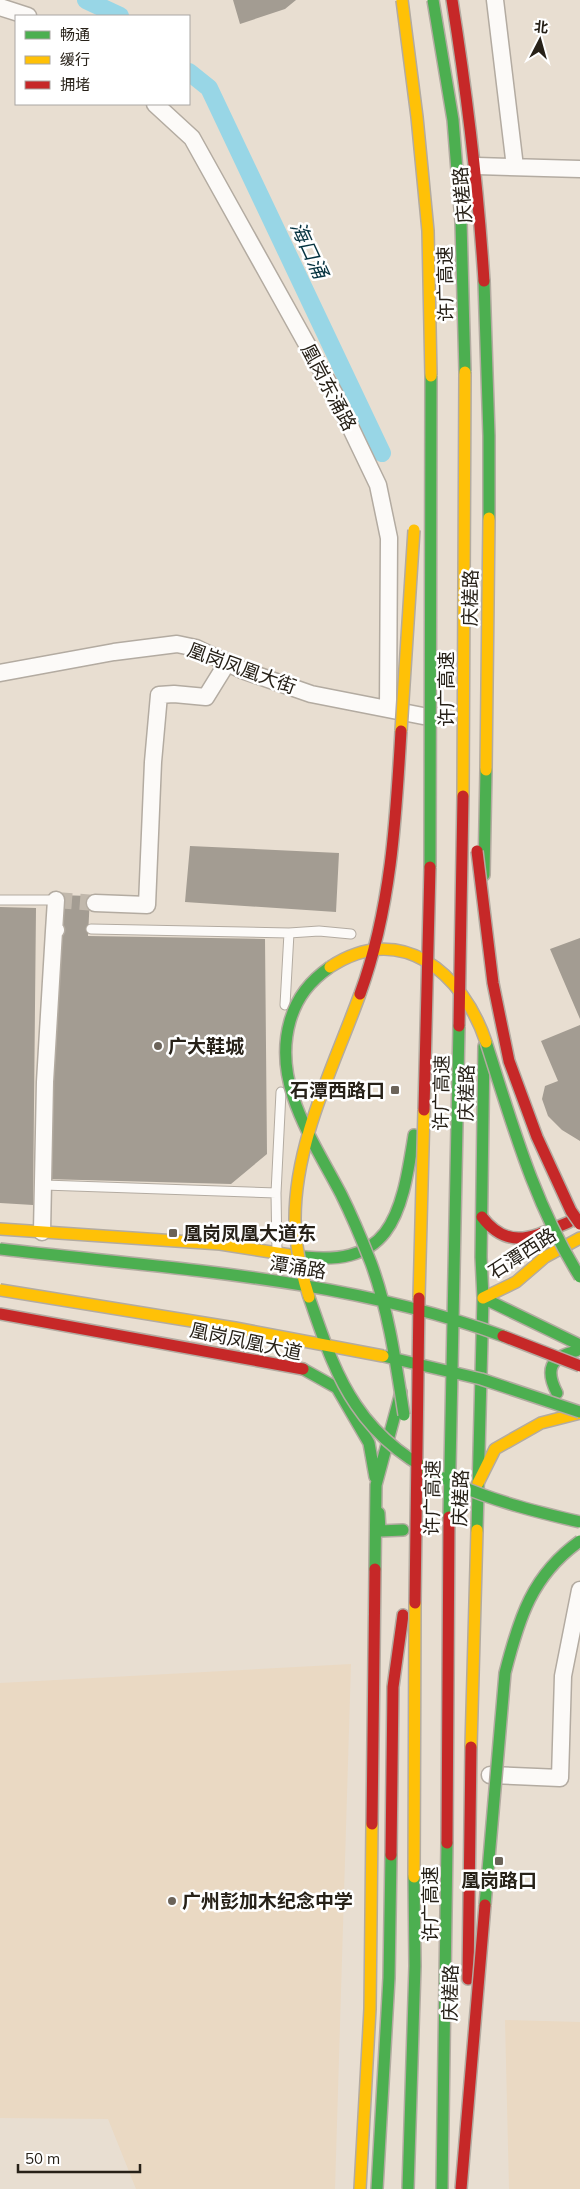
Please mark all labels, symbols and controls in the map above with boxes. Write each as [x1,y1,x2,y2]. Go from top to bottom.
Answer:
legend [15,15,190,105]
north arrow [515,15,565,65]
text: 北 [533,17,549,37]
text: 畅通 [60,25,90,44]
text: 缓行 [60,50,90,69]
text: 拥堵 [60,75,90,94]
street label: 庆槎路 [448,166,476,224]
water label: 海口涌 [285,217,334,284]
street label: 许广高速 [432,246,458,322]
street label: 凰岗东涌路 [296,339,362,435]
street label: 庆槎路 [458,569,482,627]
street label: 凰岗凤凰大街 [184,637,300,699]
street label: 许广高速 [434,651,458,727]
place label: 广大鞋城 [168,1034,244,1058]
marker: 广大鞋城 [152,1040,164,1052]
street label: 许广高速 [428,1055,454,1131]
street label: 庆槎路 [454,1064,478,1122]
place label: 石潭西路口 [290,1078,385,1102]
marker: 石潭西路口 [389,1084,401,1096]
place label: 凰岗凤凰大道东 [183,1221,316,1245]
street label: 石潭西路 [484,1222,560,1284]
marker: 凰岗凤凰大道东 [167,1227,179,1239]
street label: 潭涌路 [268,1251,328,1283]
street label: 凰岗凤凰大道 [188,1317,304,1365]
street label: 许广高速 [419,1460,445,1536]
street label: 庆槎路 [447,1469,473,1527]
marker: 凰岗路口 [493,1855,505,1867]
street label: 许广高速 [418,1866,442,1942]
place label: 凰岗路口 [461,1868,537,1892]
place label: 广州彭加木纪念中学 [182,1889,353,1913]
marker: 广州彭加木纪念中学 [166,1895,178,1907]
street label: 庆槎路 [438,1964,462,2022]
scale bar [18,2142,140,2174]
text: 50 m [25,2149,60,2168]

